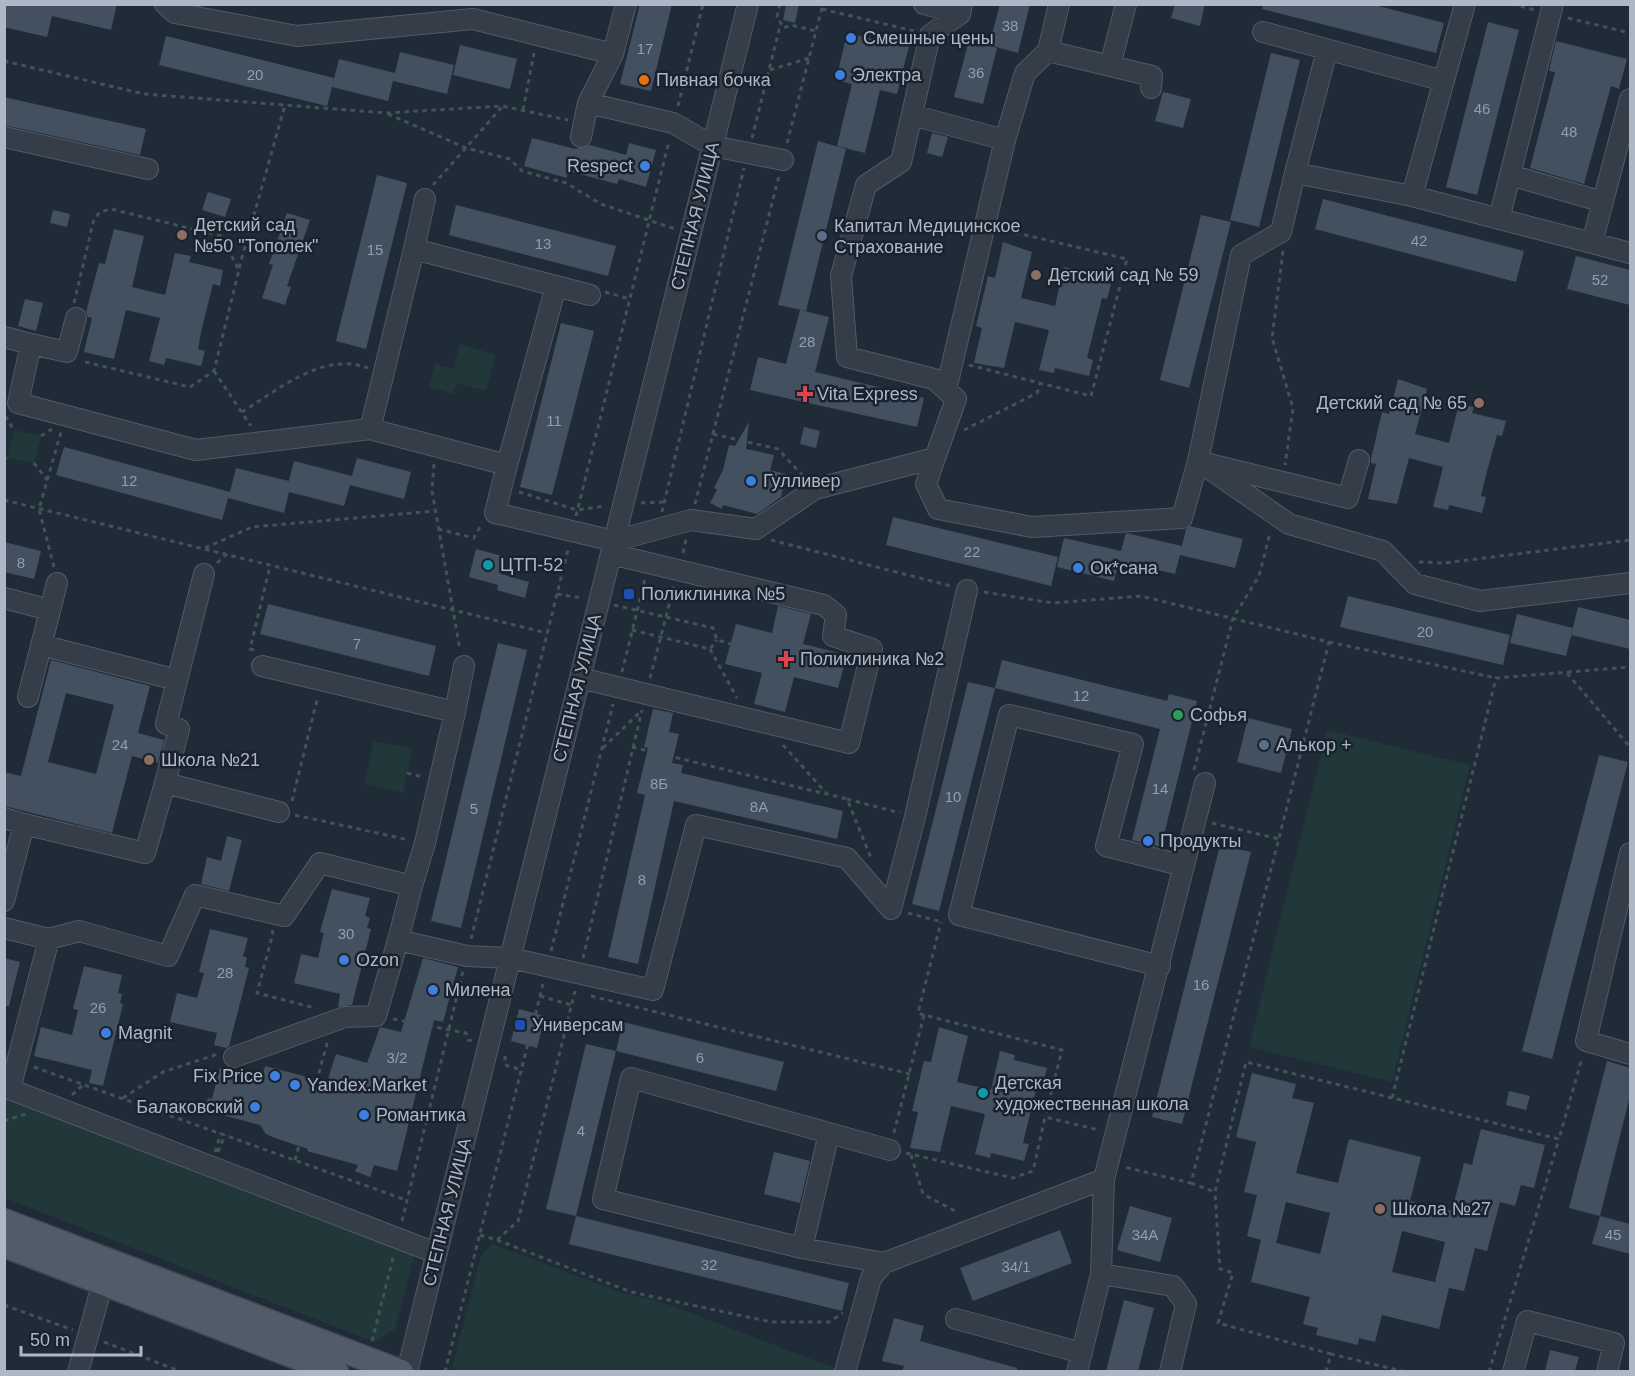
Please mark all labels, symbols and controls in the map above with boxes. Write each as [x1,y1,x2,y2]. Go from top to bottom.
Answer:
house number: 38 [1002,17,1018,34]
place label: Смешные цены [863,28,994,48]
marker: Смешные цены [844,31,858,45]
house number: 17 [637,40,653,57]
house number: 36 [968,64,984,81]
place label: Электра [852,65,922,85]
house number: 20 [247,66,263,83]
marker: Электра [833,68,847,82]
place label: Пивная бочка [656,70,772,90]
marker: Пивная бочка [637,73,651,87]
house number: 46 [1474,100,1490,117]
house number: 48 [1561,123,1577,140]
street label: СТЕПНАЯ УЛИЦА [667,140,723,292]
place label: Respect [567,156,633,176]
marker: Respect [638,159,652,173]
place label: Детский сад №50 "Тополек" [194,215,318,256]
place label: Капитал Медицинское Страхование [834,216,1021,257]
marker: Детский сад №50 "Тополек" [175,228,189,242]
marker: Капитал Медицинское Страхование [815,229,829,243]
house number: 42 [1411,232,1427,249]
house number: 13 [535,235,551,252]
house number: 15 [367,241,383,258]
place label: Детский сад № 59 [1048,265,1198,285]
marker: Детский сад № 59 [1029,268,1043,282]
house number: 52 [1592,271,1608,288]
house number: 28 [799,333,815,350]
place label: Vita Express [817,384,918,404]
marker: Vita Express [798,387,812,401]
place label: Детский сад № 65 [1317,393,1467,413]
marker: Детский сад № 65 [1472,396,1486,410]
house number: 11 [546,412,562,429]
place label: Гулливер [763,471,841,491]
house number: 12 [121,472,137,489]
marker: Гулливер [744,474,758,488]
house number: 22 [964,543,980,560]
house number: 8 [17,554,25,571]
place label: ЦТП-52 [500,555,563,575]
marker: ЦТП-52 [481,558,495,572]
place label: Ок*сана [1090,558,1159,578]
marker: Ок*сана [1071,561,1085,575]
place label: Поликлиника №5 [641,584,785,604]
marker: Поликлиника №5 [622,587,636,601]
street label: СТЕПНАЯ УЛИЦА [549,612,605,764]
house number: 20 [1417,623,1433,640]
house number: 7 [353,635,361,652]
place label: Поликлиника №2 [800,649,944,669]
marker: Поликлиника №2 [777,650,795,668]
house number: 12 [1073,687,1089,704]
place label: Софья [1190,705,1247,725]
marker: Софья [1171,708,1185,722]
place label: Алькор + [1276,735,1352,755]
house number: 24 [112,736,128,753]
marker: Алькор + [1257,738,1271,752]
place label: Школа №21 [161,750,260,770]
marker: Школа №21 [142,753,156,767]
house number: 8Б [650,775,668,792]
house number: 14 [1152,780,1168,797]
house number: 10 [945,788,961,805]
house number: 8А [750,798,768,815]
house number: 5 [470,800,478,817]
place label: Продукты [1160,831,1241,851]
marker: Продукты [1141,834,1155,848]
house number: 8 [638,871,646,888]
house number: 30 [338,925,354,942]
place label: Ozon [356,950,399,970]
marker: Ozon [337,953,351,967]
house number: 28 [217,964,233,981]
house number: 16 [1193,976,1209,993]
place label: Милена [445,980,512,1000]
marker: Милена [426,983,440,997]
house number: 26 [90,999,106,1016]
place label: Универсам [532,1015,623,1035]
marker: Универсам [513,1018,527,1032]
place label: Magnit [118,1023,172,1043]
marker: Magnit [99,1026,113,1040]
house number: 3/2 [387,1049,407,1066]
house number: 6 [696,1049,704,1066]
place label: Fix Price [193,1066,263,1086]
marker: Fix Price [268,1069,282,1083]
place label: Детская художественная школа [995,1073,1190,1114]
place label: Yandex.Market [307,1075,427,1095]
marker: Yandex.Market [288,1078,302,1092]
marker: Детская художественная школа [976,1086,990,1100]
place label: Балаковский [136,1097,243,1117]
marker: Балаковский [248,1100,262,1114]
place label: Романтика [376,1105,467,1125]
marker: Романтика [357,1108,371,1122]
house number: 4 [577,1122,585,1139]
street label: СТЕПНАЯ УЛИЦА [419,1136,475,1288]
place label: Школа №27 [1392,1199,1491,1219]
marker: Школа №27 [1373,1202,1387,1216]
house number: 34А [1132,1226,1158,1243]
house number: 45 [1605,1226,1621,1243]
house number: 32 [701,1256,717,1273]
house number: 34/1 [1001,1258,1031,1275]
scale bar [21,1319,141,1357]
text: 50 m [30,1330,70,1350]

